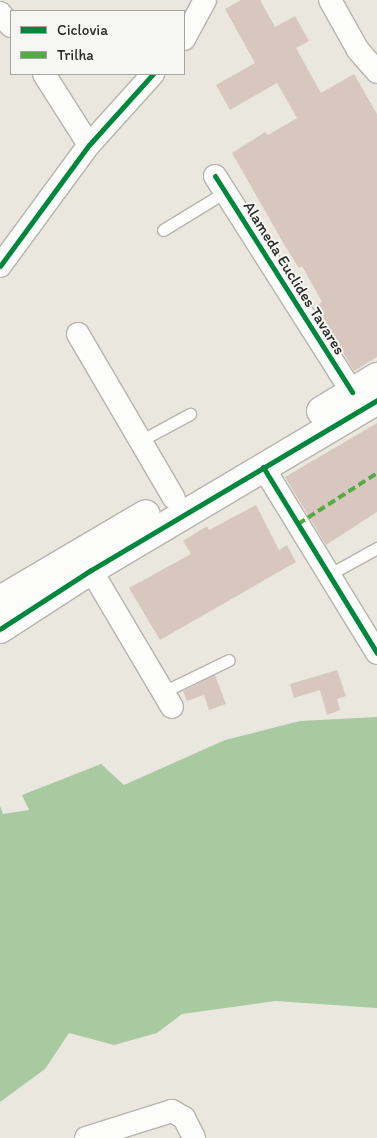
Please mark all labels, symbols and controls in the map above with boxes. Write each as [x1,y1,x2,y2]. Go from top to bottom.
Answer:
legend [10,10,185,75]
text: Ciclovia [57,21,108,39]
text: Trilha [57,46,94,64]
street label: Alameda Euclides Tavares [239,198,349,358]

